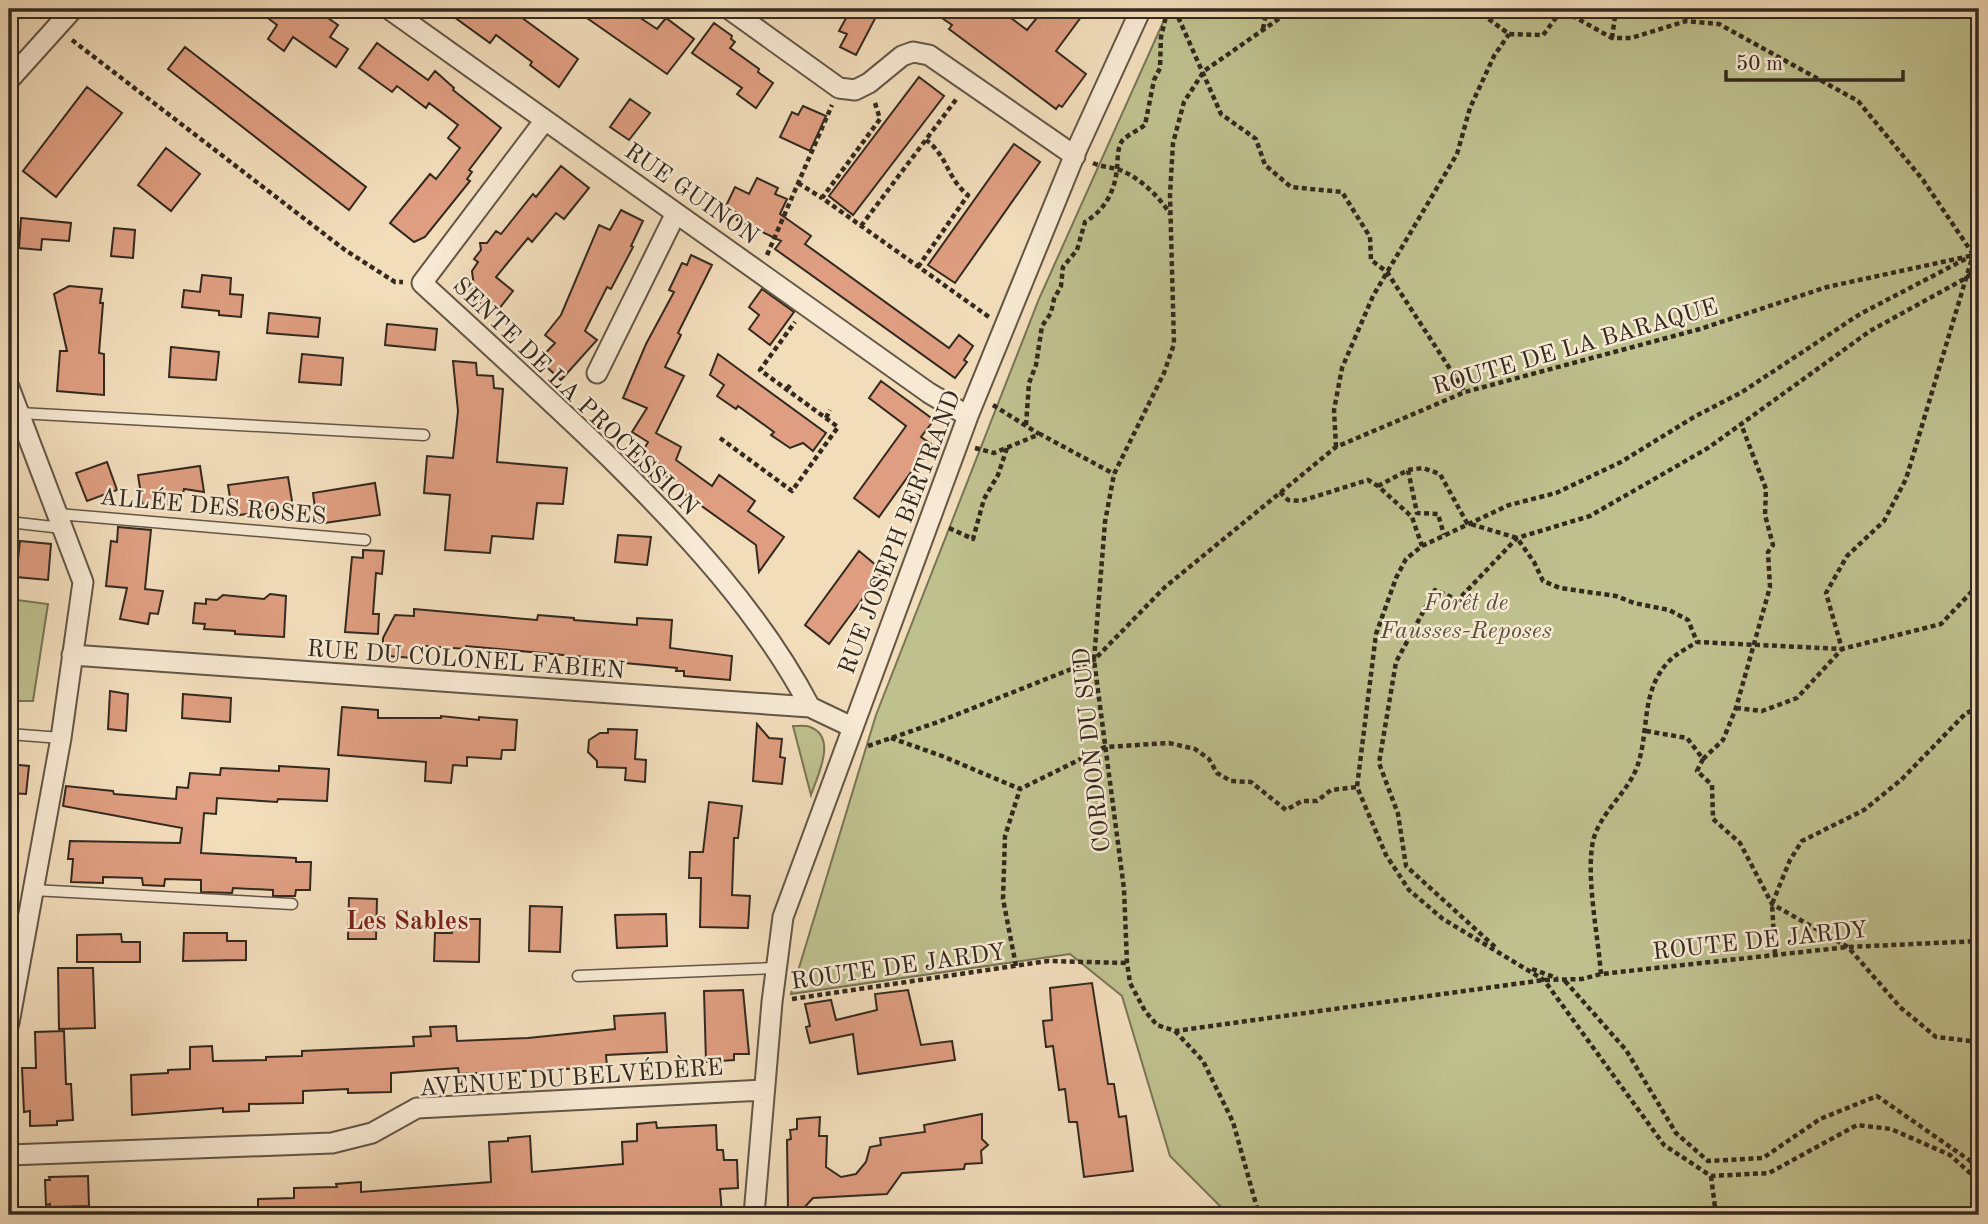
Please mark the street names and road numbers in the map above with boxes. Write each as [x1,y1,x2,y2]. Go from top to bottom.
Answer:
street label: RUE GUINON [619,140,762,250]
street label: SENTE DE LA PROCESSION [447,274,702,521]
street label: ROUTE DE LA BARAQUE [1430,296,1721,400]
street label: RUE JOSEPH BERTRAND [836,388,966,678]
street label: ALLÉE DES ROSES [98,482,328,530]
street label: RUE DU COLONEL FABIEN [306,638,626,684]
street label: CORDON DU SUD [1070,646,1116,853]
street label: ROUTE DE JARDY [1651,919,1869,965]
street label: ROUTE DE JARDY [789,941,1007,995]
street label: AVENUE DU BELVÉDÈRE [418,1052,724,1102]

